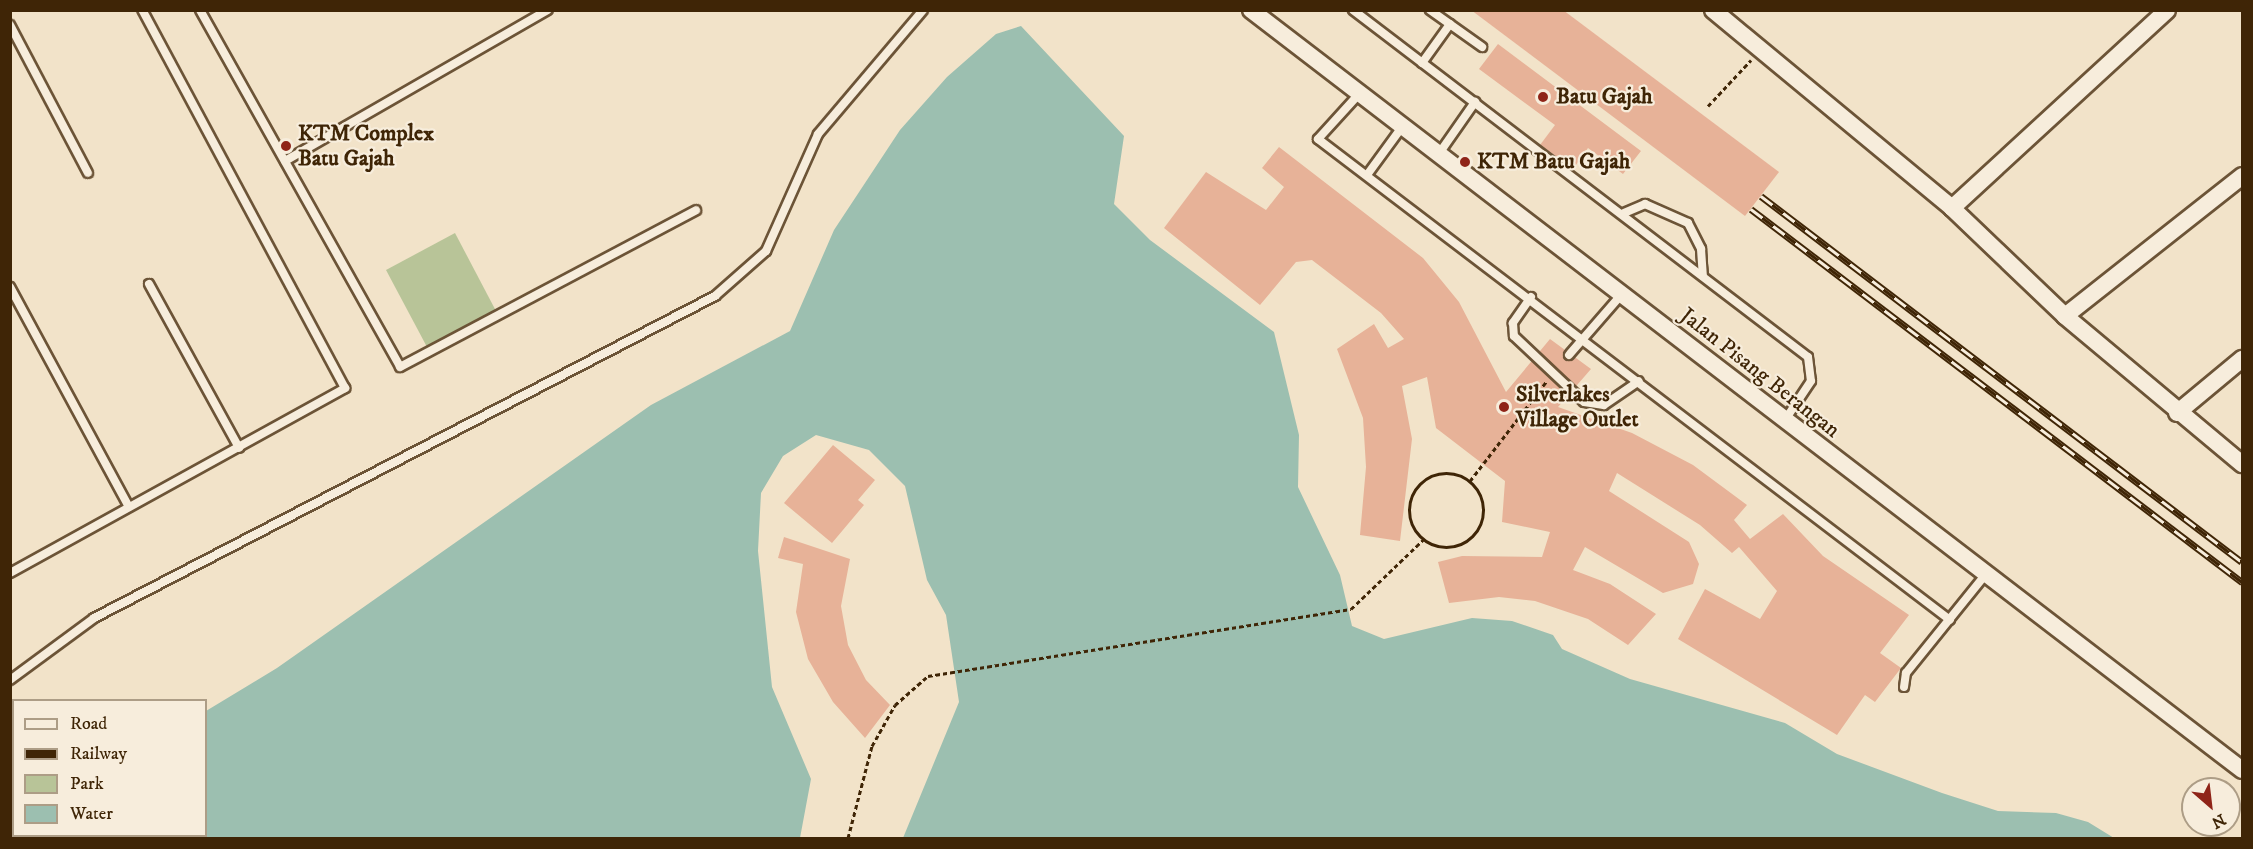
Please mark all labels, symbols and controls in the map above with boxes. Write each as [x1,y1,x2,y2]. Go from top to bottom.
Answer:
place label: Batu Gajah [1556,84,1653,110]
marker: Batu Gajah [1534,88,1552,106]
place label: KTM Complex Batu Gajah [298,120,434,172]
marker: KTM Complex Batu Gajah [279,139,293,153]
place label: KTM Batu Gajah [1477,149,1630,175]
marker: KTM Batu Gajah [1458,155,1472,169]
street label: Jalan Pisang Berangan [1675,302,1845,444]
place label: Silverlakes Village Outlet [1516,381,1638,433]
marker: Silverlakes Village Outlet [1497,400,1511,414]
legend [12,699,207,837]
text: Road [70,713,107,735]
text: Railway [70,743,127,765]
text: Park [70,773,104,795]
north arrow [2181,777,2241,837]
text: Water [70,803,113,825]
text: N [2208,809,2229,833]

